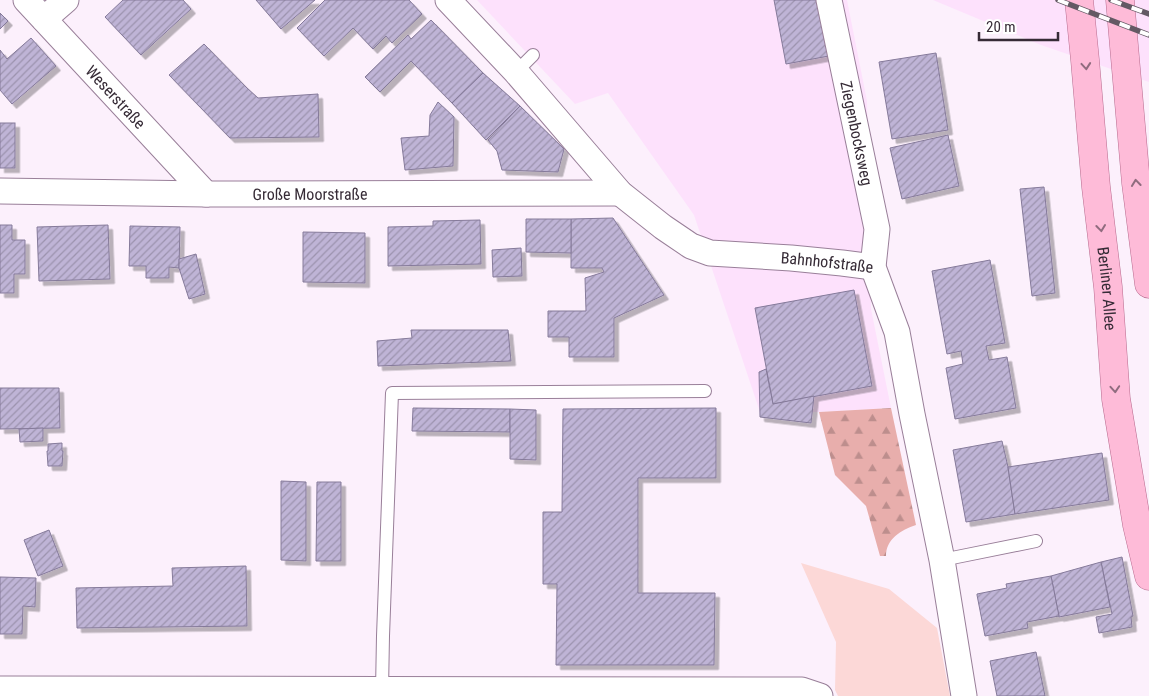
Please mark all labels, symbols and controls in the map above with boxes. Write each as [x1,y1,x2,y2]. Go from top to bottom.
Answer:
scale bar [979,10,1058,42]
text: 20 m [986,18,1016,36]
street label: Weserstraße [81,62,149,133]
one-way arrow [1080,62,1091,70]
street label: Ziegenbocksweg [836,79,877,187]
one-way arrow [1131,179,1142,187]
street label: Große Moorstraße [253,185,367,204]
one-way arrow [1095,224,1106,232]
street label: Berliner Allee [1093,246,1120,331]
street label: Bahnhofstraße [780,248,874,277]
one-way arrow [1110,386,1121,394]

